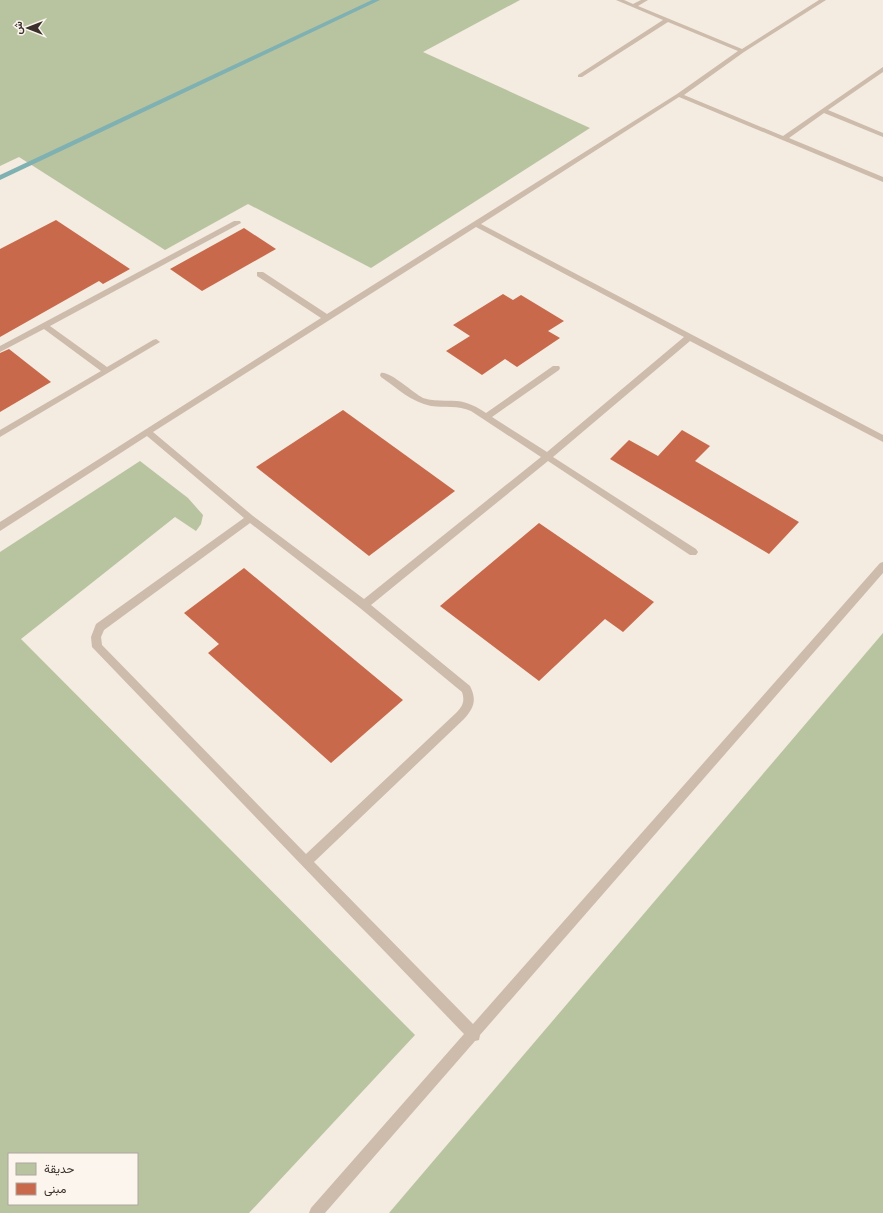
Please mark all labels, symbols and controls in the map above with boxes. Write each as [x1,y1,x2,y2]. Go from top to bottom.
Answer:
north arrow [8,8,48,48]
text: ش [12,21,25,35]
legend [8,1153,138,1205]
text: حديقة [44,1162,74,1176]
text: مبنى [44,1182,66,1197]

